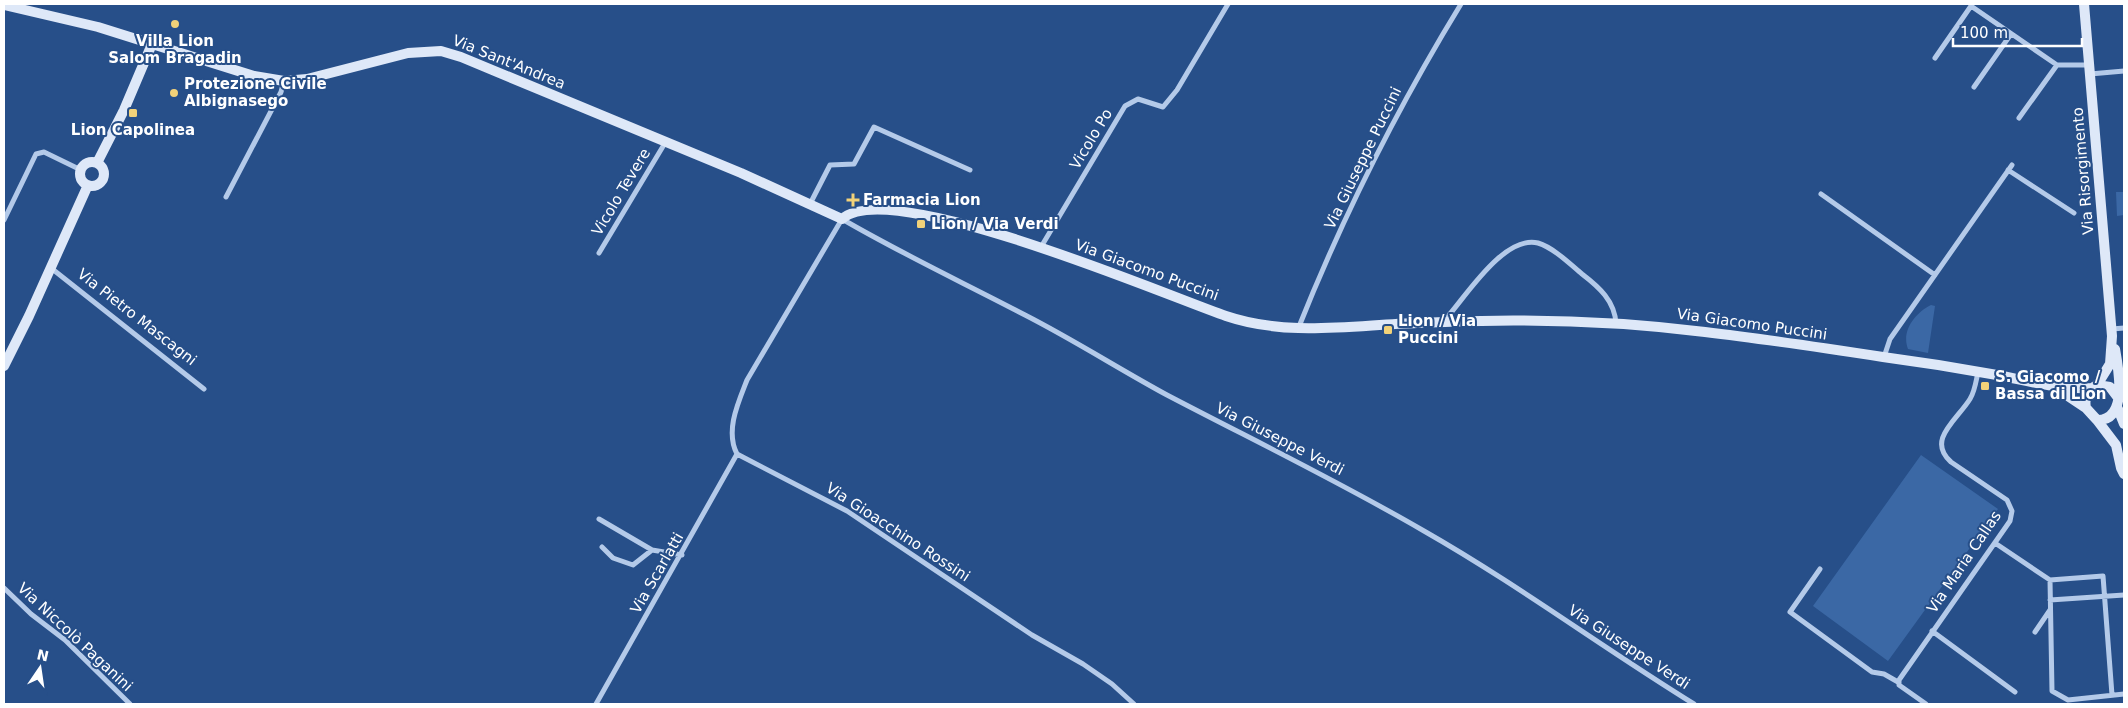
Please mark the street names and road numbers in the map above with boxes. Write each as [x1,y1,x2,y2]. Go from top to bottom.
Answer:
street label: Via Sant'Andrea [450,31,568,93]
street label: Via Giuseppe Puccini [1321,84,1405,232]
street label: Vicolo Po [1066,106,1116,172]
street label: Via Risorgimento [2068,107,2098,235]
street label: Vicolo Tevere [588,145,654,239]
street label: Via Giacomo Puccini [1073,236,1221,304]
street label: Via Pietro Mascagni [74,265,200,369]
street label: Via Giacomo Puccini [1676,305,1828,343]
street label: Via Giuseppe Verdi [1213,399,1347,479]
street label: Via Gioacchino Rossini [823,479,973,585]
street label: Via Maria Callas [1923,507,2005,617]
street label: Via Scarlatti [627,529,687,617]
street label: Via Niccolò Paganini [14,579,136,695]
street label: Via Giuseppe Verdi [1565,601,1693,693]

